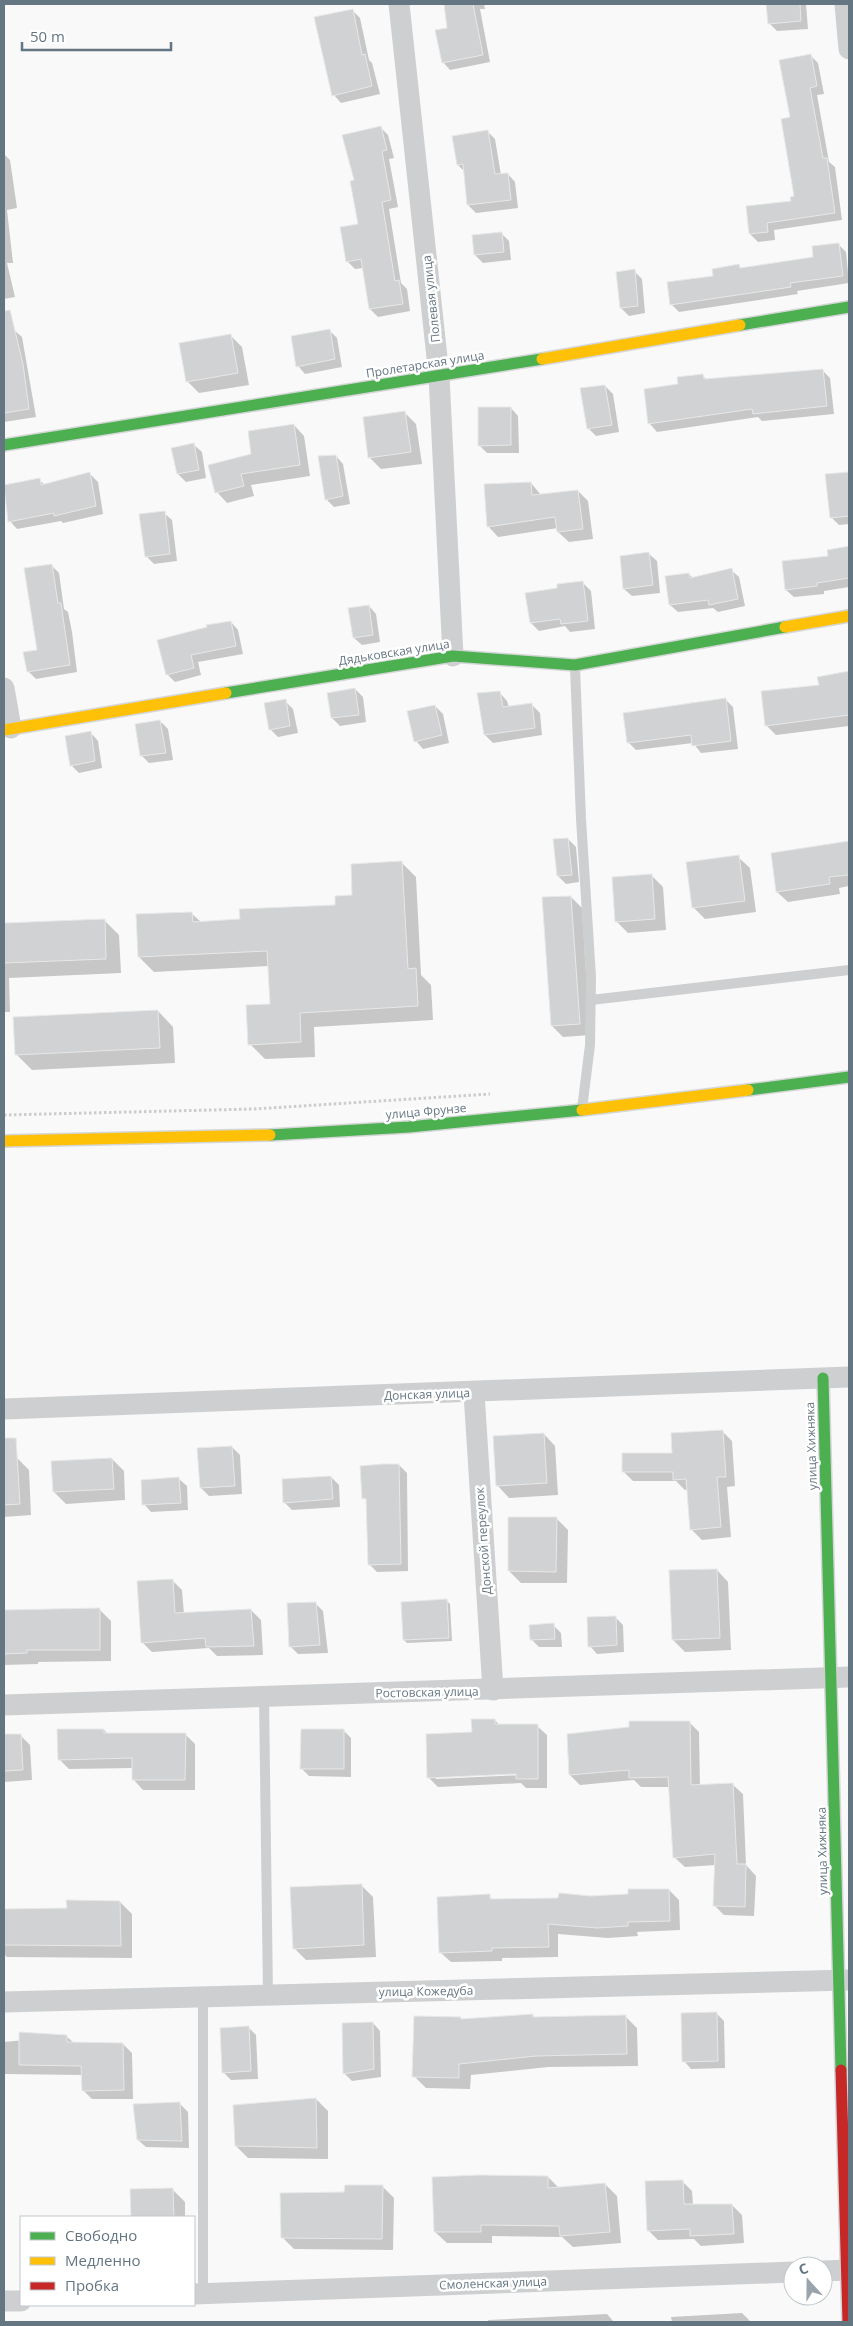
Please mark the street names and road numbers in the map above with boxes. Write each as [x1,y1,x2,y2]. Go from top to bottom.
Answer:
street label: Полевая улица [418,255,444,343]
street label: Пролетарская улица [365,346,485,382]
street label: Дядьковская улица [337,635,451,669]
street label: улица Фрунзе [385,1099,467,1123]
street label: Донская улица [384,1384,470,1404]
street label: улица Хижняка [801,1402,821,1490]
street label: Донской переулок [471,1486,495,1595]
street label: Ростовская улица [375,1683,479,1701]
street label: улица Хижняка [813,1807,831,1895]
street label: улица Кожедуба [379,1982,473,2000]
street label: Смоленская улица [439,2273,547,2293]

